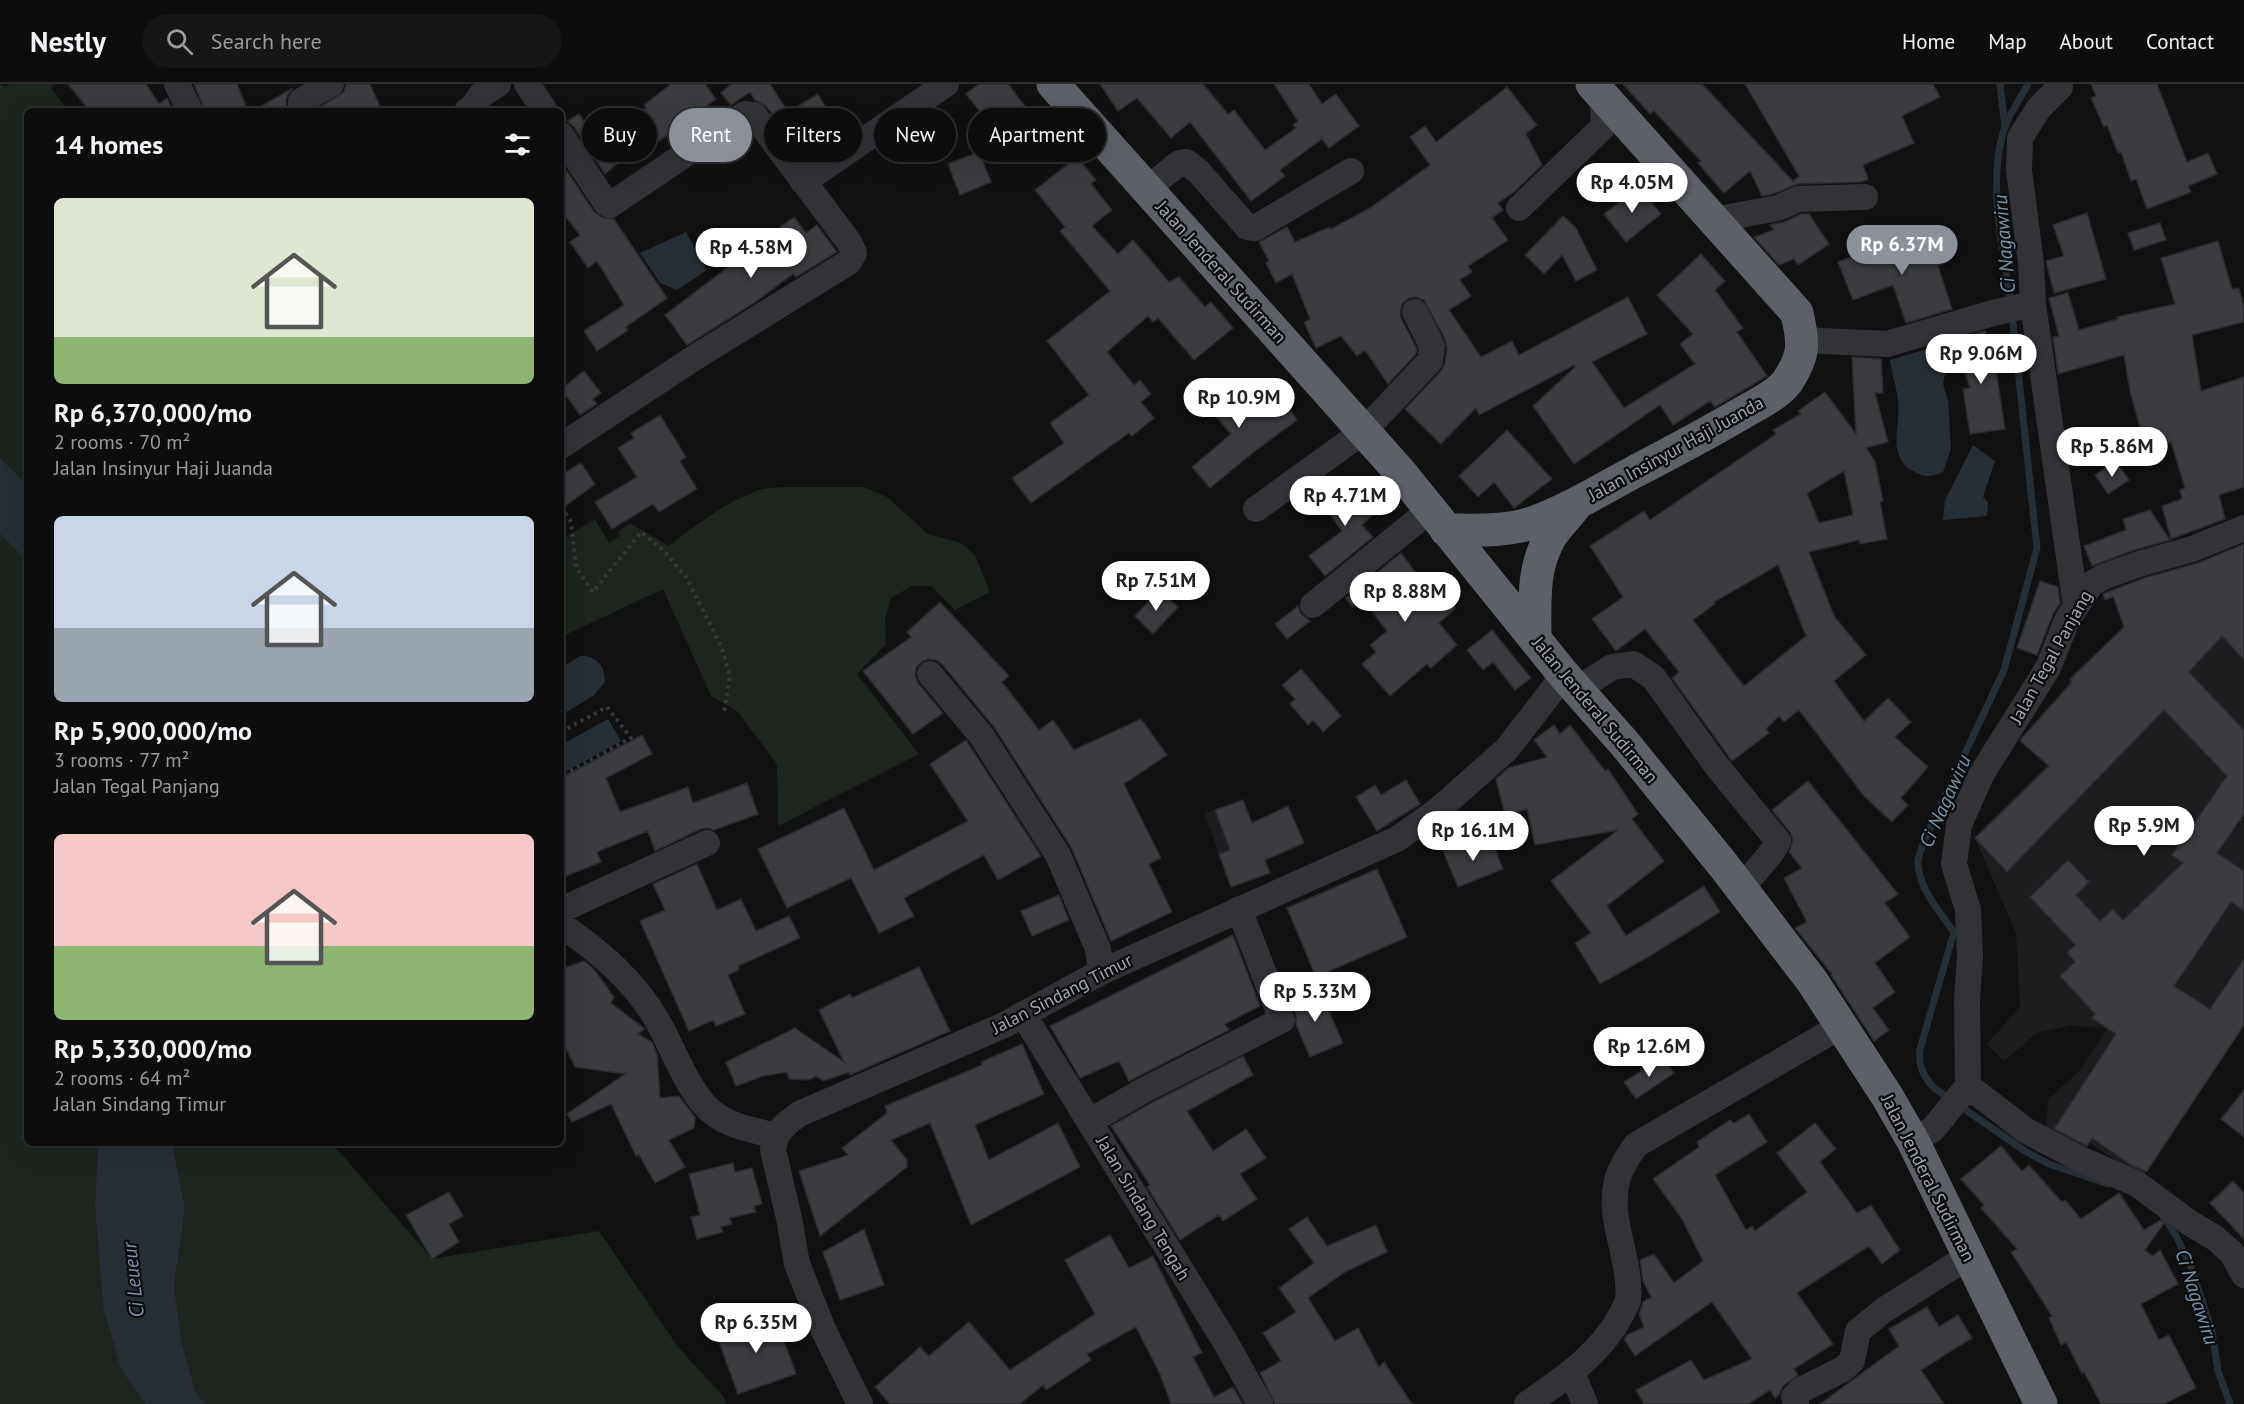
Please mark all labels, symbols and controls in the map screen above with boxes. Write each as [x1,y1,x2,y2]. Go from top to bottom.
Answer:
search box [142,14,562,68]
text: Nestly [30,23,106,60]
icon: search [163,25,196,58]
text: Search here [211,27,322,55]
text: Home [1902,28,1955,55]
text: Map [1988,28,2027,55]
text: About [2060,28,2113,55]
text: Contact [2146,28,2214,55]
chip: Buy [582,108,657,162]
chip: Rent [669,108,752,162]
chip: Filters [764,108,862,162]
chip: New [874,108,956,162]
chip: Apartment [968,108,1106,162]
text: 14 homes [54,128,163,161]
icon: filters [501,128,534,161]
pin: Rp 4.05M [1570,163,1694,214]
text: Rp 4.05M [1591,169,1673,195]
water label: Ci Nagawiru [1987,194,2021,294]
street label: Jalan Jenderal Sudirman [1150,195,1292,348]
pin: Rp 6.37M [1840,225,1964,276]
pin: Rp 4.58M [689,228,813,279]
text: Rp 6.37M [1861,231,1943,257]
text: Rp 4.58M [710,234,792,260]
icon: home [240,237,348,345]
pin: Rp 9.06M [1919,334,2043,385]
text: Rp 9.06M [1940,340,2022,366]
pin: Rp 10.9M [1177,378,1301,429]
text: Rp 10.9M [1198,384,1280,410]
street label: Jalan Insinyur Haji Juanda [1583,391,1768,507]
text: Rp 6,370,000/mo [54,396,252,429]
pin: Rp 5.86M [2050,427,2174,478]
text: 2 rooms · 70 m² [54,429,190,455]
text: Rp 5.86M [2071,433,2153,459]
text: Jalan Insinyur Haji Juanda [54,455,273,481]
pin: Rp 4.71M [1283,476,1407,527]
text: Rp 4.71M [1304,482,1386,508]
icon: home [240,555,348,663]
pin: Rp 7.51M [1094,561,1218,612]
text: Rp 7.51M [1116,567,1196,593]
pin: Rp 8.88M [1343,572,1467,623]
text: Rp 8.88M [1364,578,1446,604]
street label: Jalan Tegal Panjang [2004,586,2097,728]
street label: Jalan Jenderal Sudirman [1527,631,1663,788]
text: Rp 5,900,000/mo [54,714,252,747]
text: 3 rooms · 77 m² [54,747,189,773]
water label: Ci Nagawiru [1913,750,1977,852]
text: Jalan Tegal Panjang [54,773,220,799]
pin: Rp 5.9M [2089,806,2199,857]
pin: Rp 16.1M [1411,811,1535,862]
text: Rp 5.9M [2108,812,2180,838]
text: Rp 16.1M [1432,817,1514,843]
icon: home [240,873,348,981]
street label: Jalan Sindang Timur [987,948,1136,1039]
pin: Rp 5.33M [1253,972,1377,1023]
text: Rp 5.33M [1274,978,1356,1004]
pin: Rp 12.6M [1587,1027,1711,1078]
text: Rp 5,330,000/mo [54,1032,252,1065]
text: Rp 12.6M [1608,1033,1690,1059]
text: 2 rooms · 64 m² [54,1065,190,1091]
street label: Jalan Jenderal Sudirman [1876,1089,1981,1265]
text: Jalan Sindang Timur [54,1091,226,1117]
street label: Jalan Sindang Tengah [1091,1130,1196,1284]
water label: Ci Leueur [116,1240,150,1319]
water label: Ci Nagawiru [2169,1246,2225,1348]
pin: Rp 6.35M [694,1303,818,1354]
text: Rp 6.35M [715,1309,797,1335]

